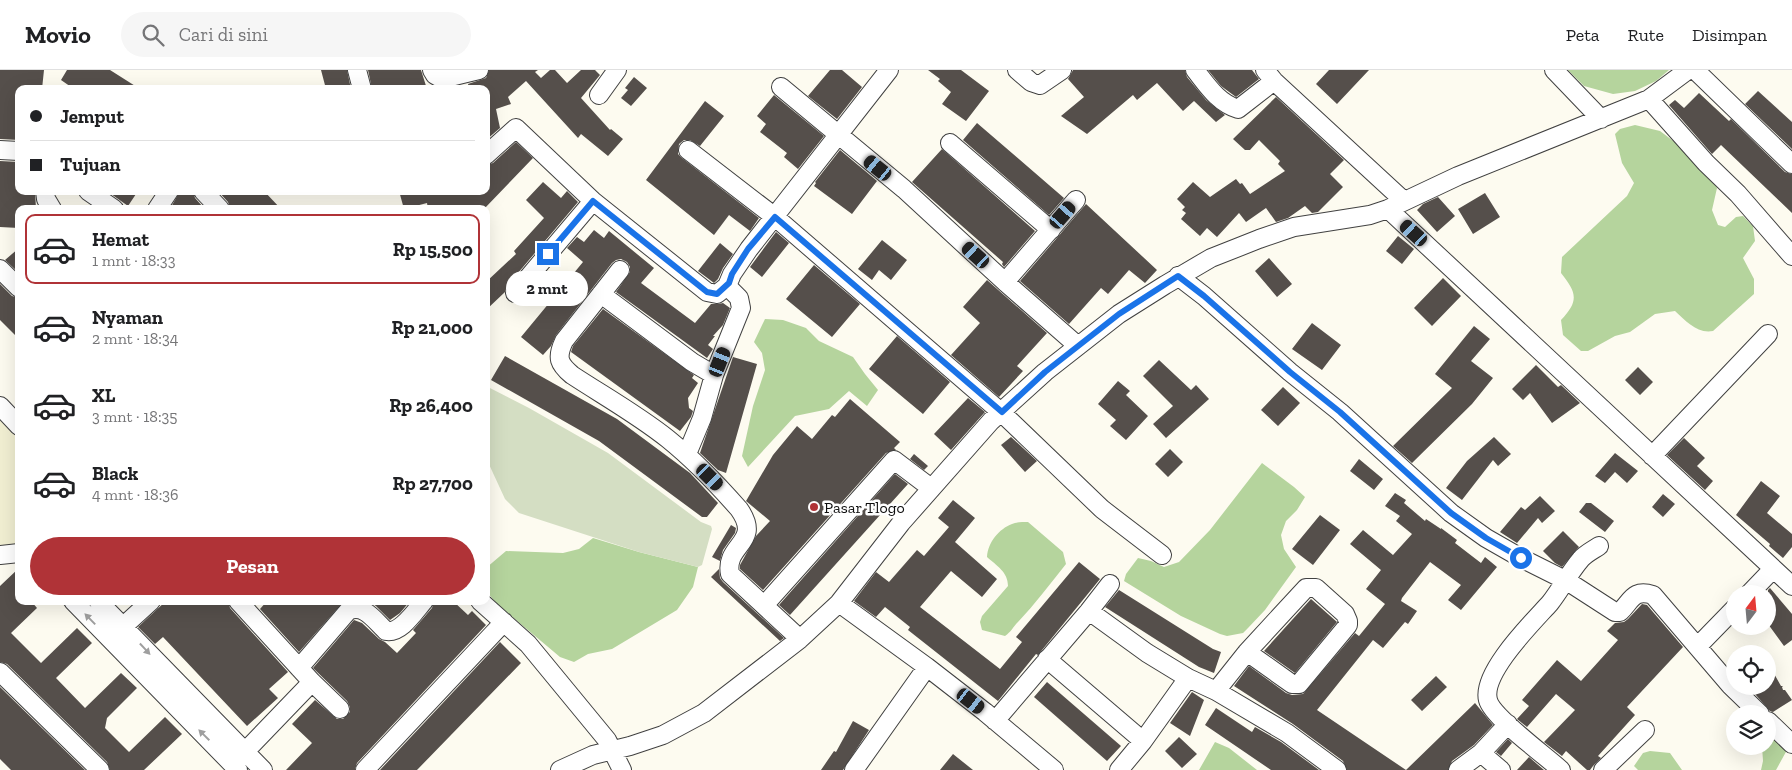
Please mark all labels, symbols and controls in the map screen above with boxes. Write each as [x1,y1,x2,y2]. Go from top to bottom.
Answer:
search box [121,12,471,57]
text: Movio [25,20,91,49]
icon: search [139,21,167,49]
text: Cari di sini [179,23,268,46]
text: Peta [1566,24,1600,46]
text: Rute [1628,24,1664,46]
text: Disimpan [1692,24,1767,46]
text: Jemput [60,105,124,128]
text: Tujuan [60,153,121,176]
car [861,153,894,183]
car [1047,199,1078,231]
car [1397,217,1430,249]
icon: car [32,227,77,272]
text: Hemat [92,228,149,251]
text: Rp 15,500 [393,238,473,261]
car [959,239,992,271]
route end [537,243,559,265]
text: 1 mnt · 18:33 [92,251,175,270]
callout: 2 mnt [507,272,589,306]
text: 2 mnt [526,279,568,298]
icon: car [32,305,77,350]
text: Nyaman [92,306,163,329]
text: Rp 21,000 [392,316,473,339]
text: 2 mnt · 18:34 [92,329,178,348]
car [707,345,732,379]
icon: car [32,383,77,428]
text: XL [92,384,115,407]
text: Rp 26,400 [389,394,473,417]
text: 3 mnt · 18:35 [92,407,178,426]
icon: car [32,461,77,506]
car [694,461,725,493]
text: Black [92,462,138,485]
text: Rp 27,700 [393,472,473,495]
text: 4 mnt · 18:36 [92,485,179,504]
place label: Pasar Tlogo [824,498,905,517]
marker: Pasar Tlogo [808,501,820,513]
button: Pesan [30,537,475,595]
route start [1510,547,1532,569]
north arrow [1726,585,1776,635]
map controls [1726,585,1776,755]
one-way arrow [84,614,96,626]
one-way arrow [139,642,151,654]
button: locate [1726,645,1776,695]
car [954,686,987,716]
button: layers [1726,705,1776,755]
one-way arrow [198,730,210,742]

